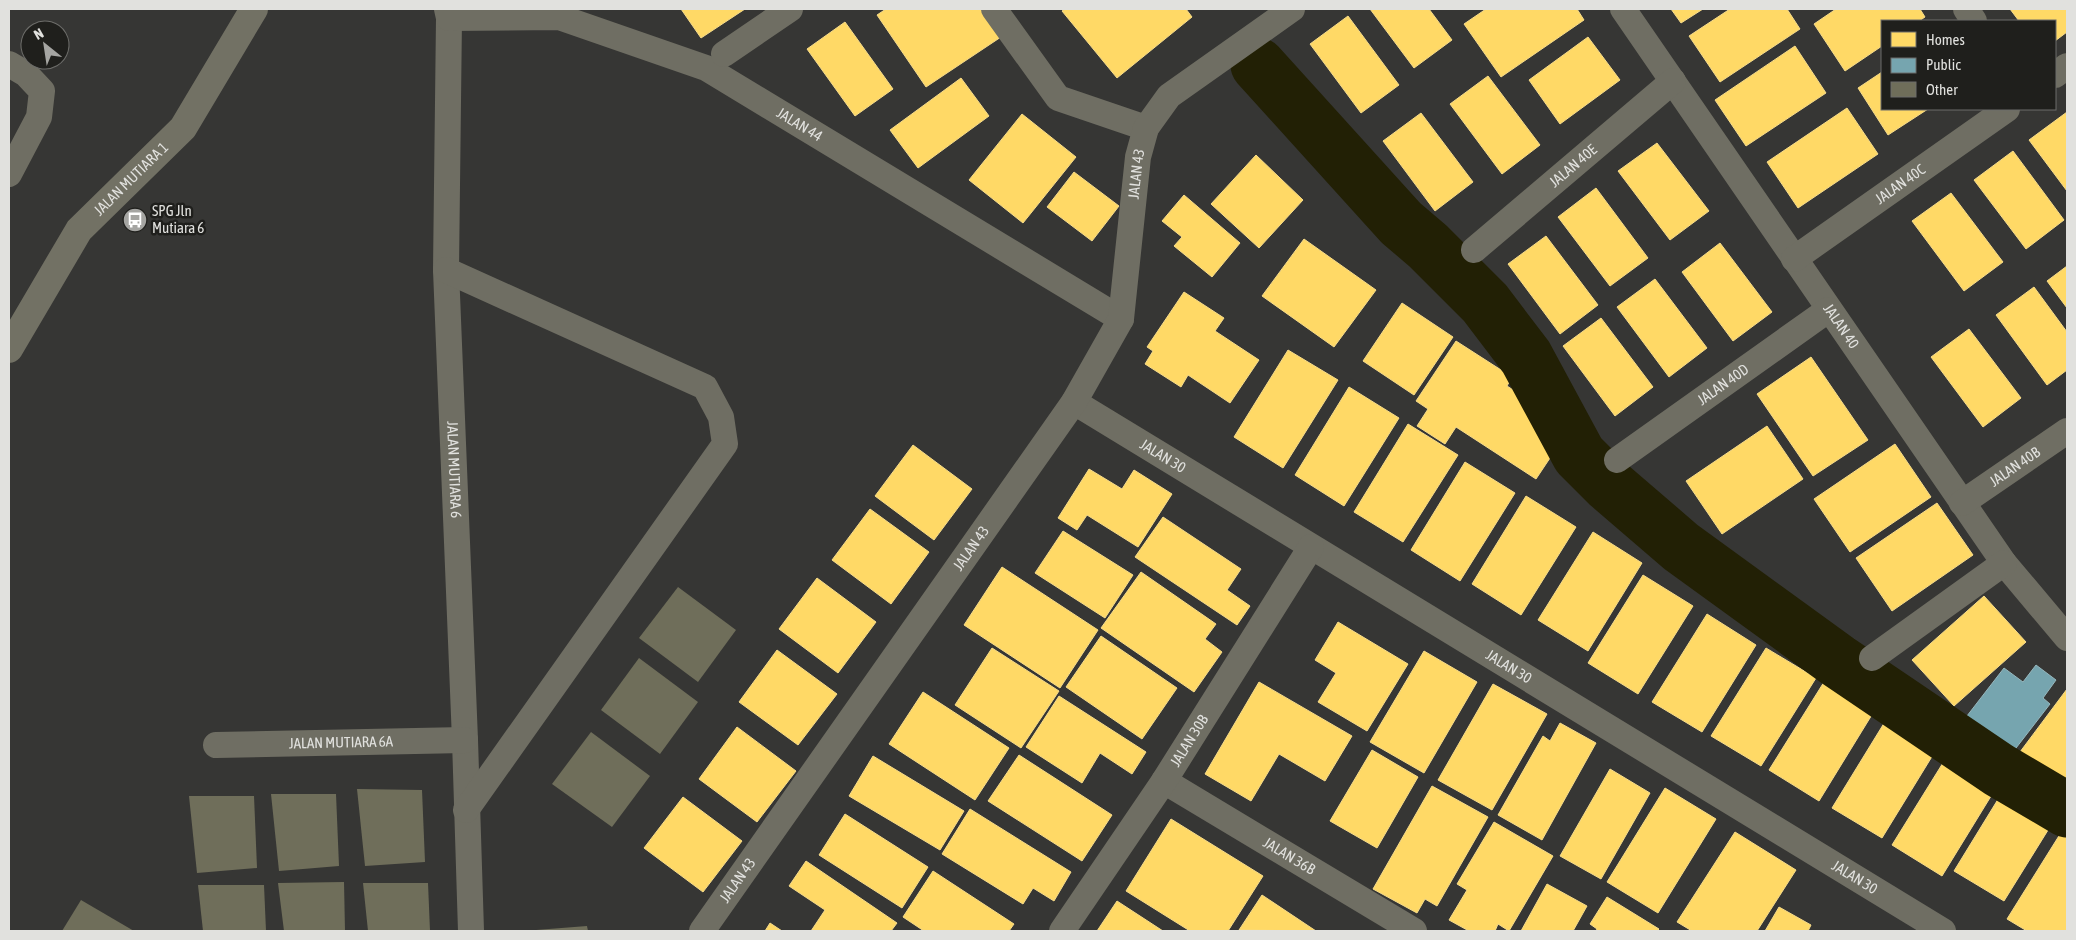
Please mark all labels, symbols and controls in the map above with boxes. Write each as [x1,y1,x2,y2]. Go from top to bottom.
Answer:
north arrow [20,20,70,70]
legend [1881,20,2056,110]
text: N [31,25,46,43]
text: Homes [1926,31,1965,48]
text: Public [1926,56,1961,73]
text: Other [1926,81,1958,98]
street label: JALAN 44 [774,104,826,145]
street label: JALAN MUTIARA 1 [90,139,171,219]
street label: JALAN 40E [1546,140,1600,190]
street label: JALAN 43 [1125,147,1148,200]
street label: JALAN 40C [1872,160,1928,207]
place label: SPG Jln Mutiara 6 [152,202,204,236]
bus stop icon: SPG Jln Mutiara 6 [122,207,148,233]
street label: JALAN 40 [1820,300,1863,352]
street label: JALAN 40D [1694,360,1752,408]
street label: JALAN MUTIARA 6 [444,421,465,518]
street label: JALAN 30 [1137,435,1189,476]
street label: JALAN 40B [1986,443,2043,490]
street label: JALAN 43 [949,522,992,573]
street label: JALAN 30 [1483,646,1535,687]
street label: JALAN 30B [1166,712,1211,769]
street label: JALAN MUTIARA 6A [289,732,394,752]
street label: JALAN 36B [1260,834,1318,878]
street label: JALAN 43 [716,854,759,905]
street label: JALAN 30 [1829,856,1881,897]

